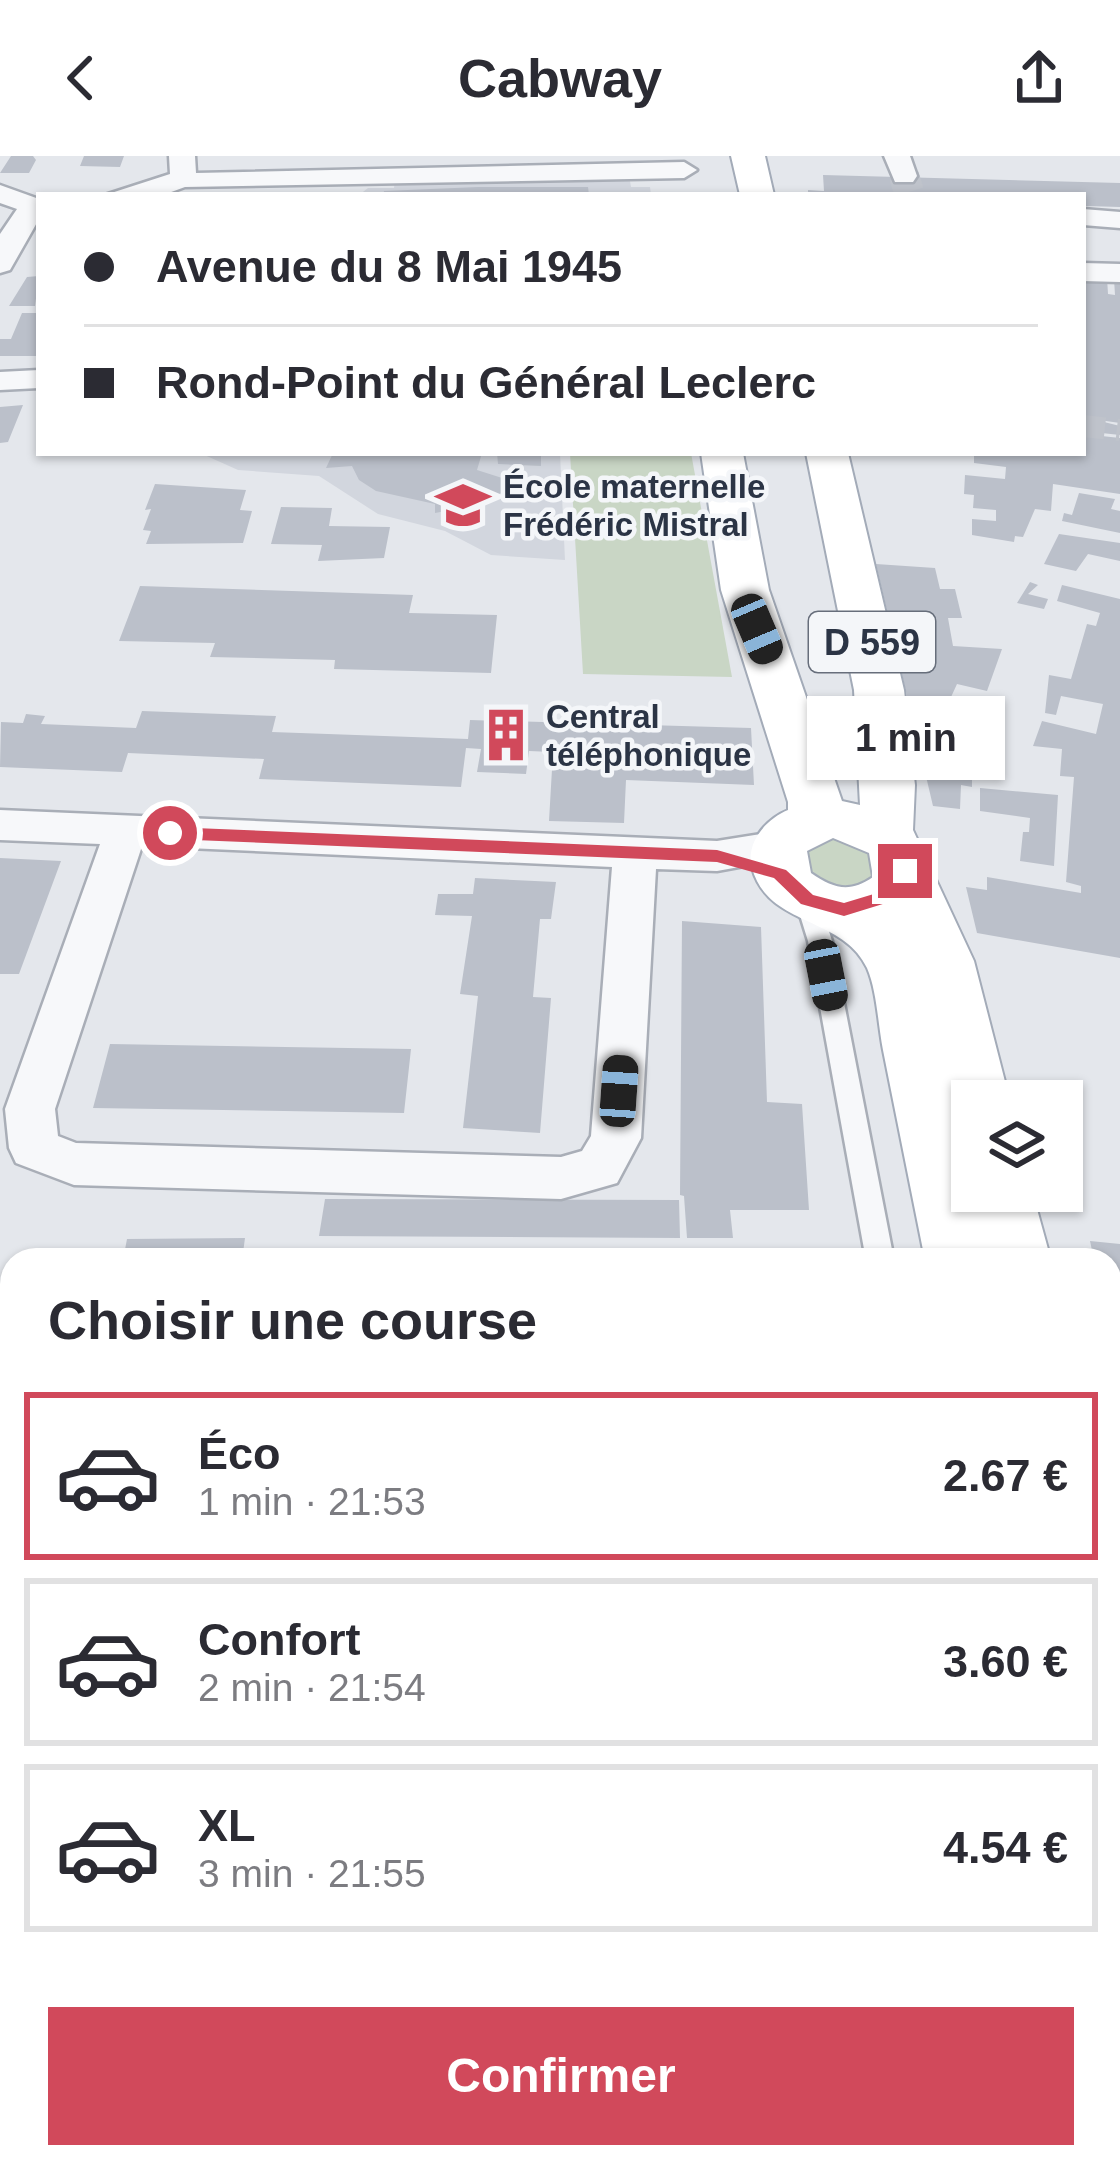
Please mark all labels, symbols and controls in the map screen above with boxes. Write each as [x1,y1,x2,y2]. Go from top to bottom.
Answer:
icon: back [48,45,114,111]
icon: share [1006,45,1072,111]
text: Cabway [458,48,662,108]
text: Avenue du 8 Mai 1945 [156,241,622,292]
text: Rond-Point du Général Leclerc [156,357,816,408]
place label: École maternelle Frédéric Mistral [503,468,765,543]
school or university icon: École maternelle Frédéric Mistral [434,476,492,534]
car [726,589,788,669]
road number: D 559 [809,612,935,672]
callout: 1 min [806,697,1004,781]
place label: Central téléphonique [546,698,751,773]
building icon: Central téléphonique [477,706,535,764]
text: 1 min [855,716,957,759]
route start [143,806,197,860]
route end [878,844,932,898]
car [801,936,851,1014]
car [599,1054,639,1128]
map controls [951,1080,1083,1212]
button: layers [951,1080,1083,1212]
text: Choisir une course [48,1290,537,1350]
icon: car [54,1422,162,1530]
text: Éco [198,1428,281,1479]
text: 2.67 € [943,1450,1068,1501]
text: 1 min · 21:53 [198,1480,426,1523]
icon: car [54,1608,162,1716]
text: Confort [198,1614,360,1665]
text: 3.60 € [943,1636,1068,1687]
text: 2 min · 21:54 [198,1666,426,1709]
icon: car [54,1794,162,1902]
text: XL [198,1800,256,1851]
text: 4.54 € [943,1822,1068,1873]
text: 3 min · 21:55 [198,1852,426,1895]
button: Confirmer [48,2007,1074,2145]

